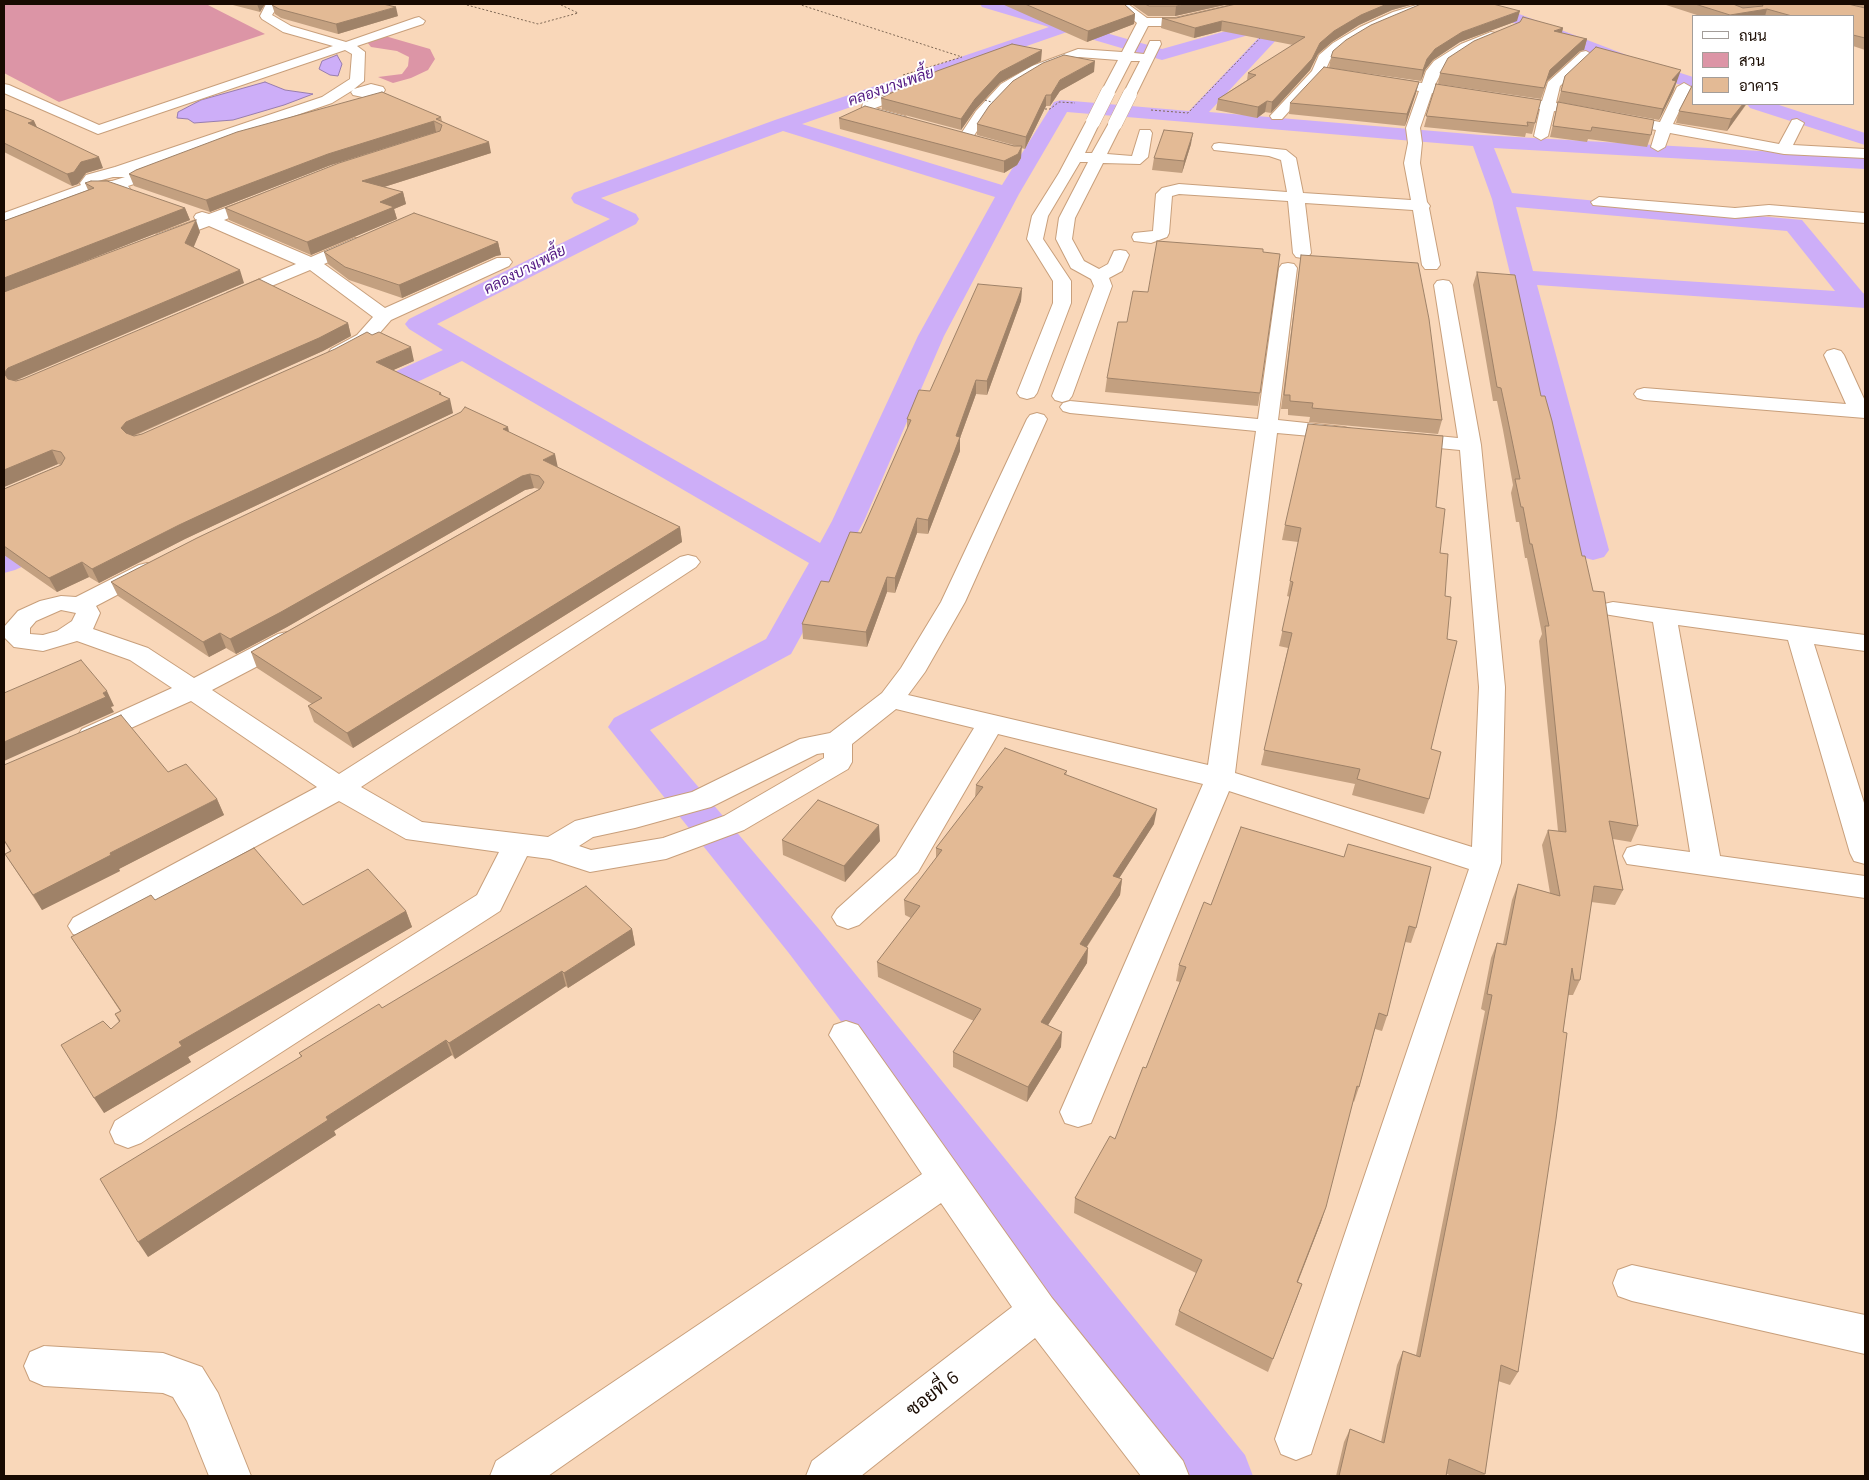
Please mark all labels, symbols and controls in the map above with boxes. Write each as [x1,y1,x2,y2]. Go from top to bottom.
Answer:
legend [1692,15,1854,105]
text: ถนน [1739,27,1767,45]
text: สวน [1739,52,1765,70]
water label: คลองบางเพลี้ย [846,64,936,110]
text: อาคาร [1739,77,1779,95]
water label: คลองบางเพลี้ย [481,242,569,298]
street label: ซอยที่ 6 [902,1366,964,1422]

